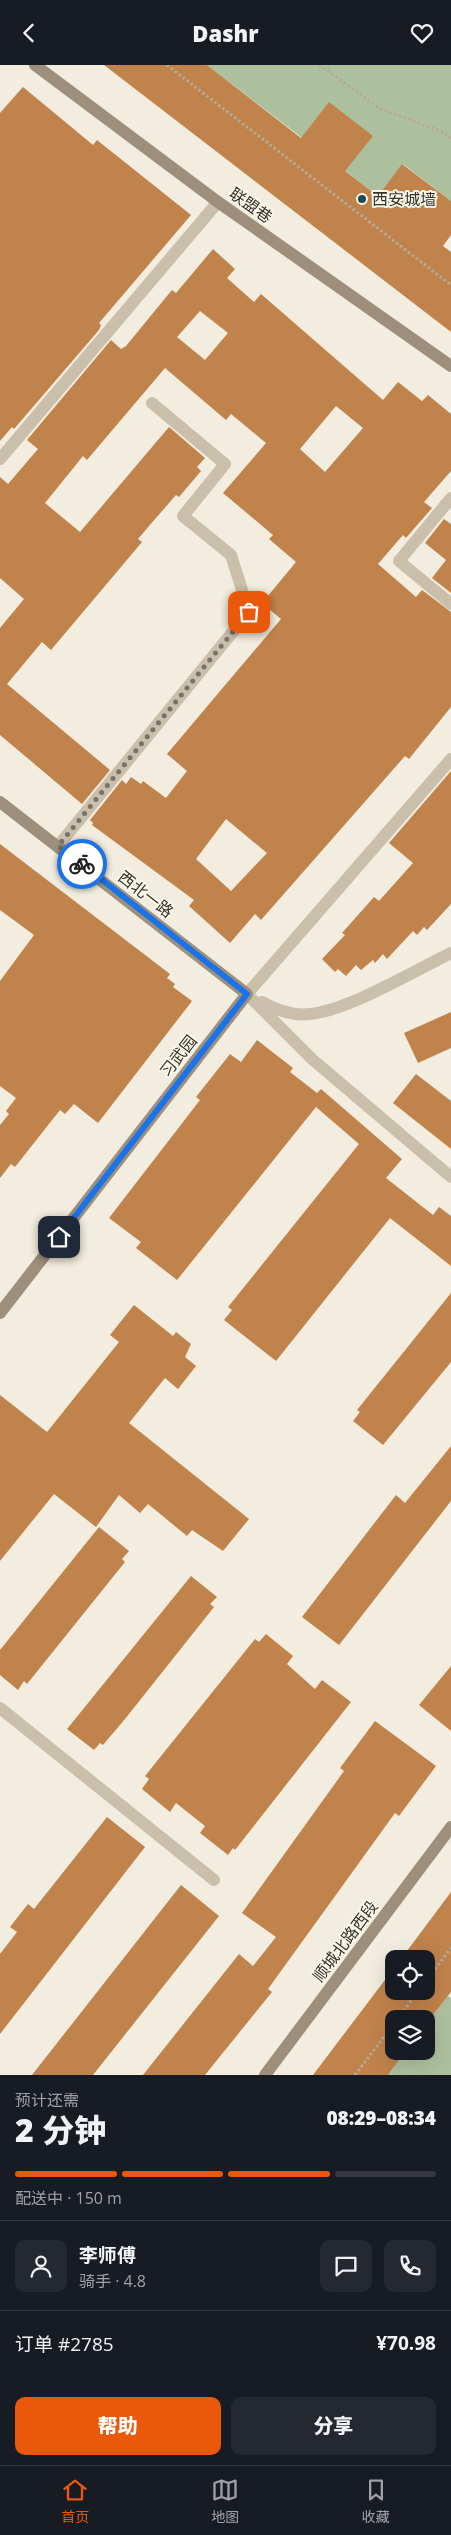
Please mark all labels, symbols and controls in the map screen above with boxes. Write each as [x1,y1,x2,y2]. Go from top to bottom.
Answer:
text: Dashr [192,18,259,48]
icon: back [15,19,43,47]
icon: heart [408,19,436,47]
street label: 联盟巷 [225,182,277,228]
place label: 西安城墙 [372,188,436,210]
marker: 西安城墙 [356,193,368,205]
pin [228,591,270,633]
icon: bag [235,598,263,626]
courier [57,839,107,889]
icon: bike [68,850,96,878]
street label: 西北一路 [114,866,178,922]
street label: 习武园 [155,1030,201,1082]
pin [38,1216,80,1258]
icon: home [45,1223,73,1251]
street label: 顺城北路西段 [307,1896,383,1986]
map controls [385,1950,435,2060]
button: locate [385,1950,435,2000]
button: layers [385,2010,435,2060]
text: 预计还需 [15,2089,79,2111]
text: 08:29–08:34 [326,2105,436,2131]
text: 2 分钟 [15,2108,106,2151]
text: 配送中 · 150 m [15,2187,122,2209]
button: person [15,2240,67,2292]
button: chat [320,2240,372,2292]
button: phone [384,2240,436,2292]
text: 李师傅 [79,2242,136,2268]
text: 骑手 · 4.8 [79,2270,146,2292]
text: ¥70.98 [376,2330,436,2356]
text: 订单 #2785 [15,2331,114,2357]
button: 帮助 [15,2397,221,2455]
button: 分享 [231,2397,436,2455]
tab: 首页 [61,2476,89,2526]
tab: 地图 [211,2476,239,2526]
tab: 收藏 [362,2476,390,2526]

